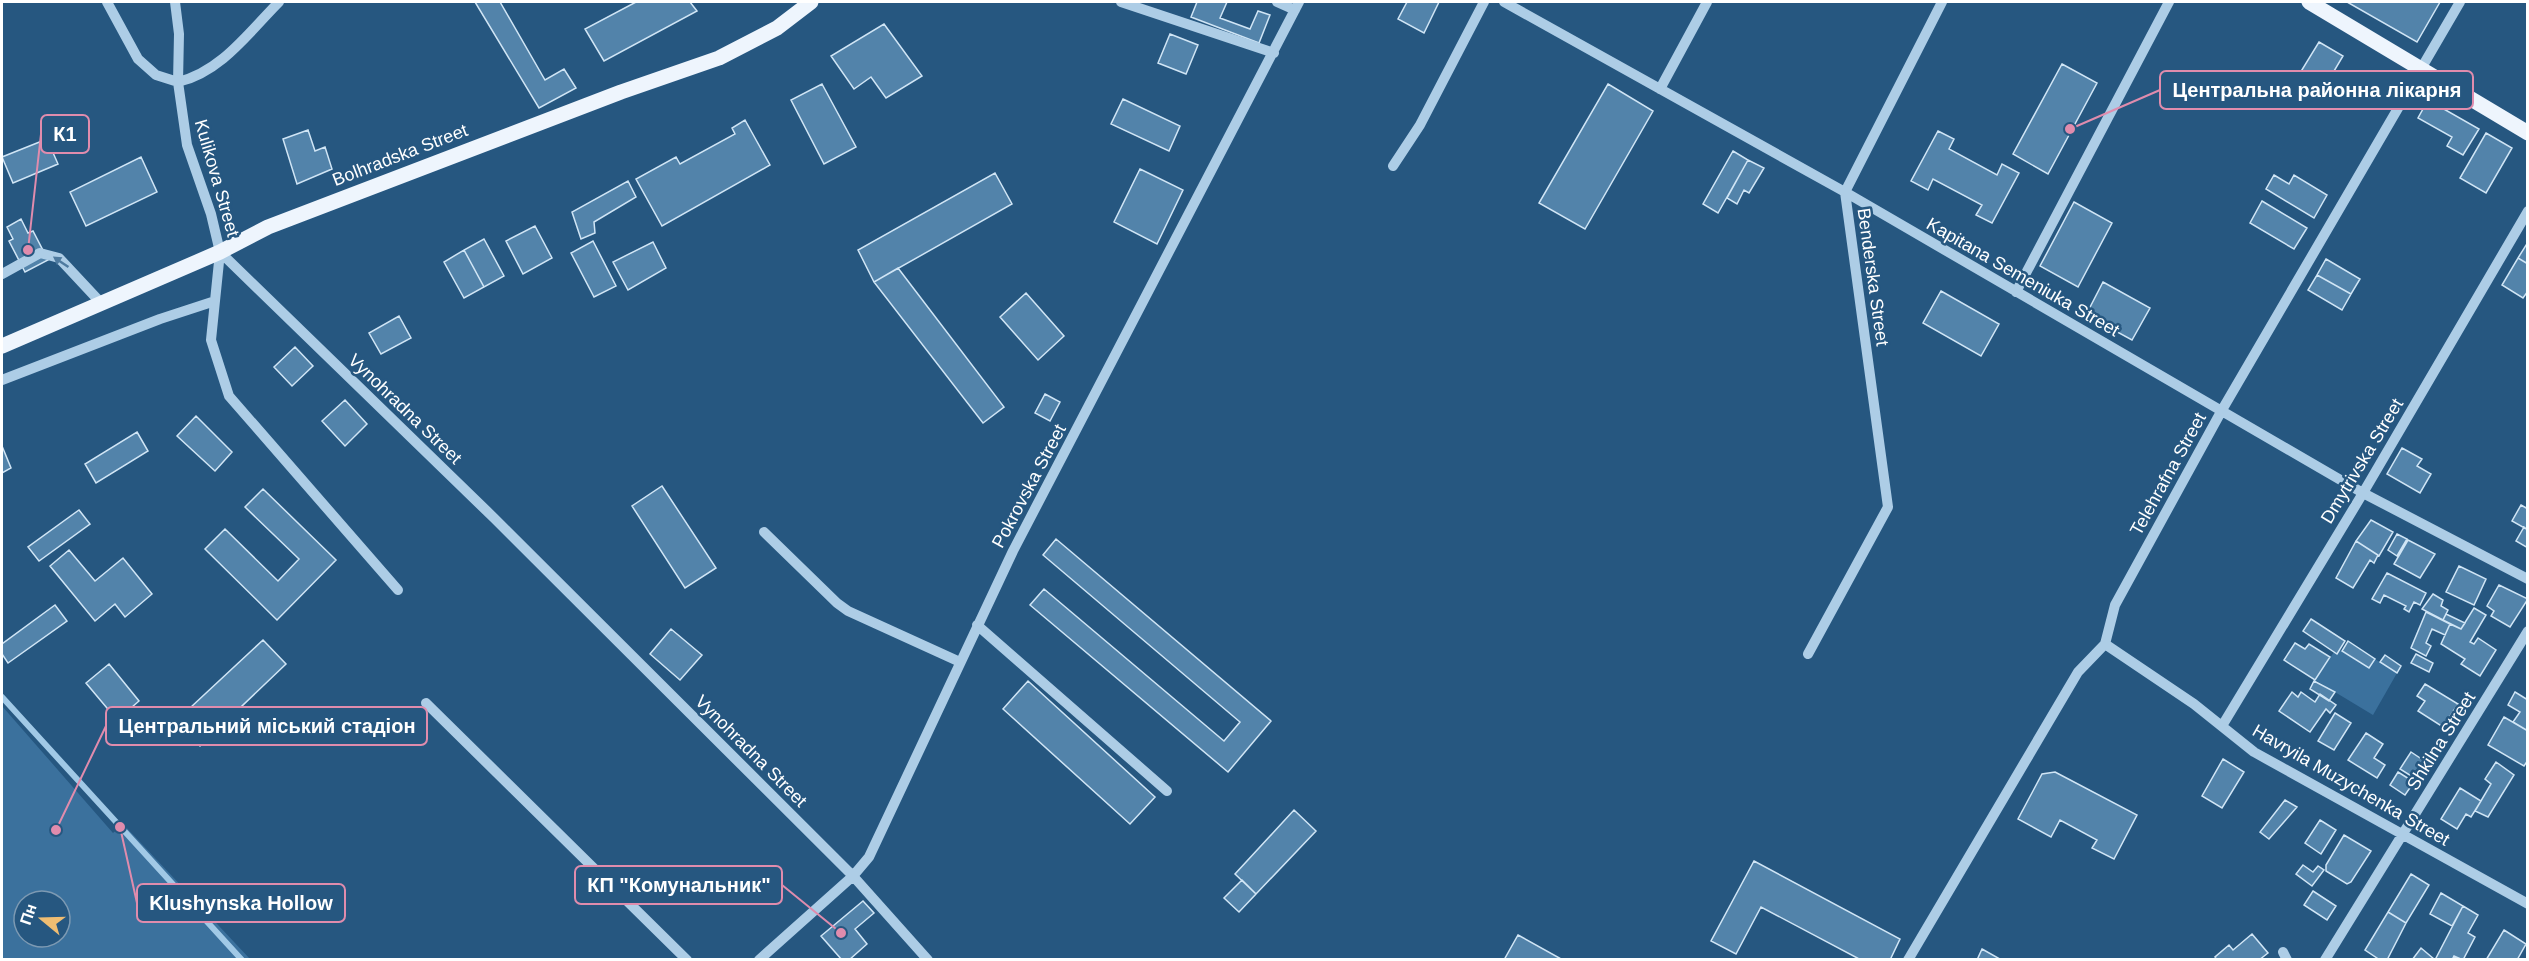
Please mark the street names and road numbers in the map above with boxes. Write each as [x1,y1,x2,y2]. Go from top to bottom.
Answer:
street label: Kulikova Street [191,117,243,239]
street label: Bolhradska Street [330,120,470,190]
street label: Benderska Street [1853,207,1893,347]
street label: Kapitana Semeniuka Street [1923,214,2123,340]
street label: Vynohradna Street [344,350,466,468]
street label: Dmytrivska Street [2317,395,2407,527]
street label: Telehrafna Street [2126,409,2210,539]
street label: Pokrovska Street [988,421,1070,551]
street label: Shkilna Street [2403,688,2479,794]
street label: Vynohradna Street [691,691,811,811]
street label: Havryila Muzychenka Street [2249,720,2453,850]

